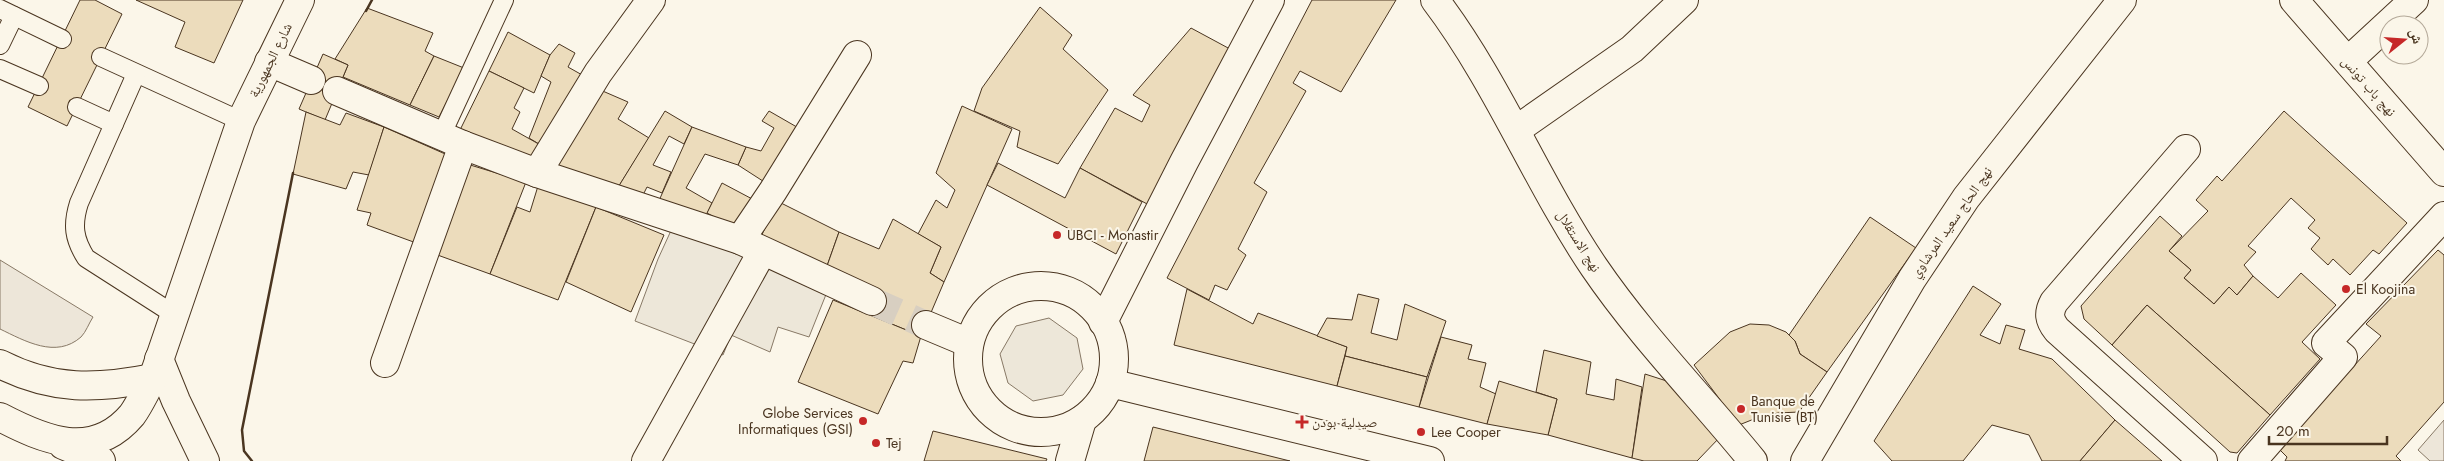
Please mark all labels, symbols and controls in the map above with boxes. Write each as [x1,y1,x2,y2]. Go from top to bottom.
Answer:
north arrow [2379,15,2429,65]
street label: شارع الجمهورية [243,19,297,101]
text: ش [2405,26,2428,46]
street label: نهج باب تونس [2337,51,2401,121]
street label: نهج الحاج سعيد المرشاوي [1905,162,1998,283]
street label: نهج الاستقلال [1552,206,1606,276]
place label: UBCI - Monastir [1067,225,1159,245]
marker: UBCI - Monastir [1051,229,1063,241]
place label: El Koojina [2356,279,2415,299]
marker: El Koojina [2340,283,2352,295]
place label: Banque de Tunisie (BT) [1751,391,1818,427]
place label: Globe Services Informatiques (GSI) [738,403,853,439]
marker: Banque de Tunisie (BT) [1735,403,1747,415]
place label: صيدلية بودن [1312,412,1378,432]
scale bar [2269,414,2386,446]
marker: Globe Services Informatiques (GSI) [857,415,869,427]
marker: صيدلية بودن [1296,416,1308,428]
text: 20 m [2276,420,2310,442]
place label: Lee Cooper [1431,422,1501,442]
marker: Lee Cooper [1415,426,1427,438]
place label: Tej [886,433,902,453]
marker: Tej [870,437,882,449]

